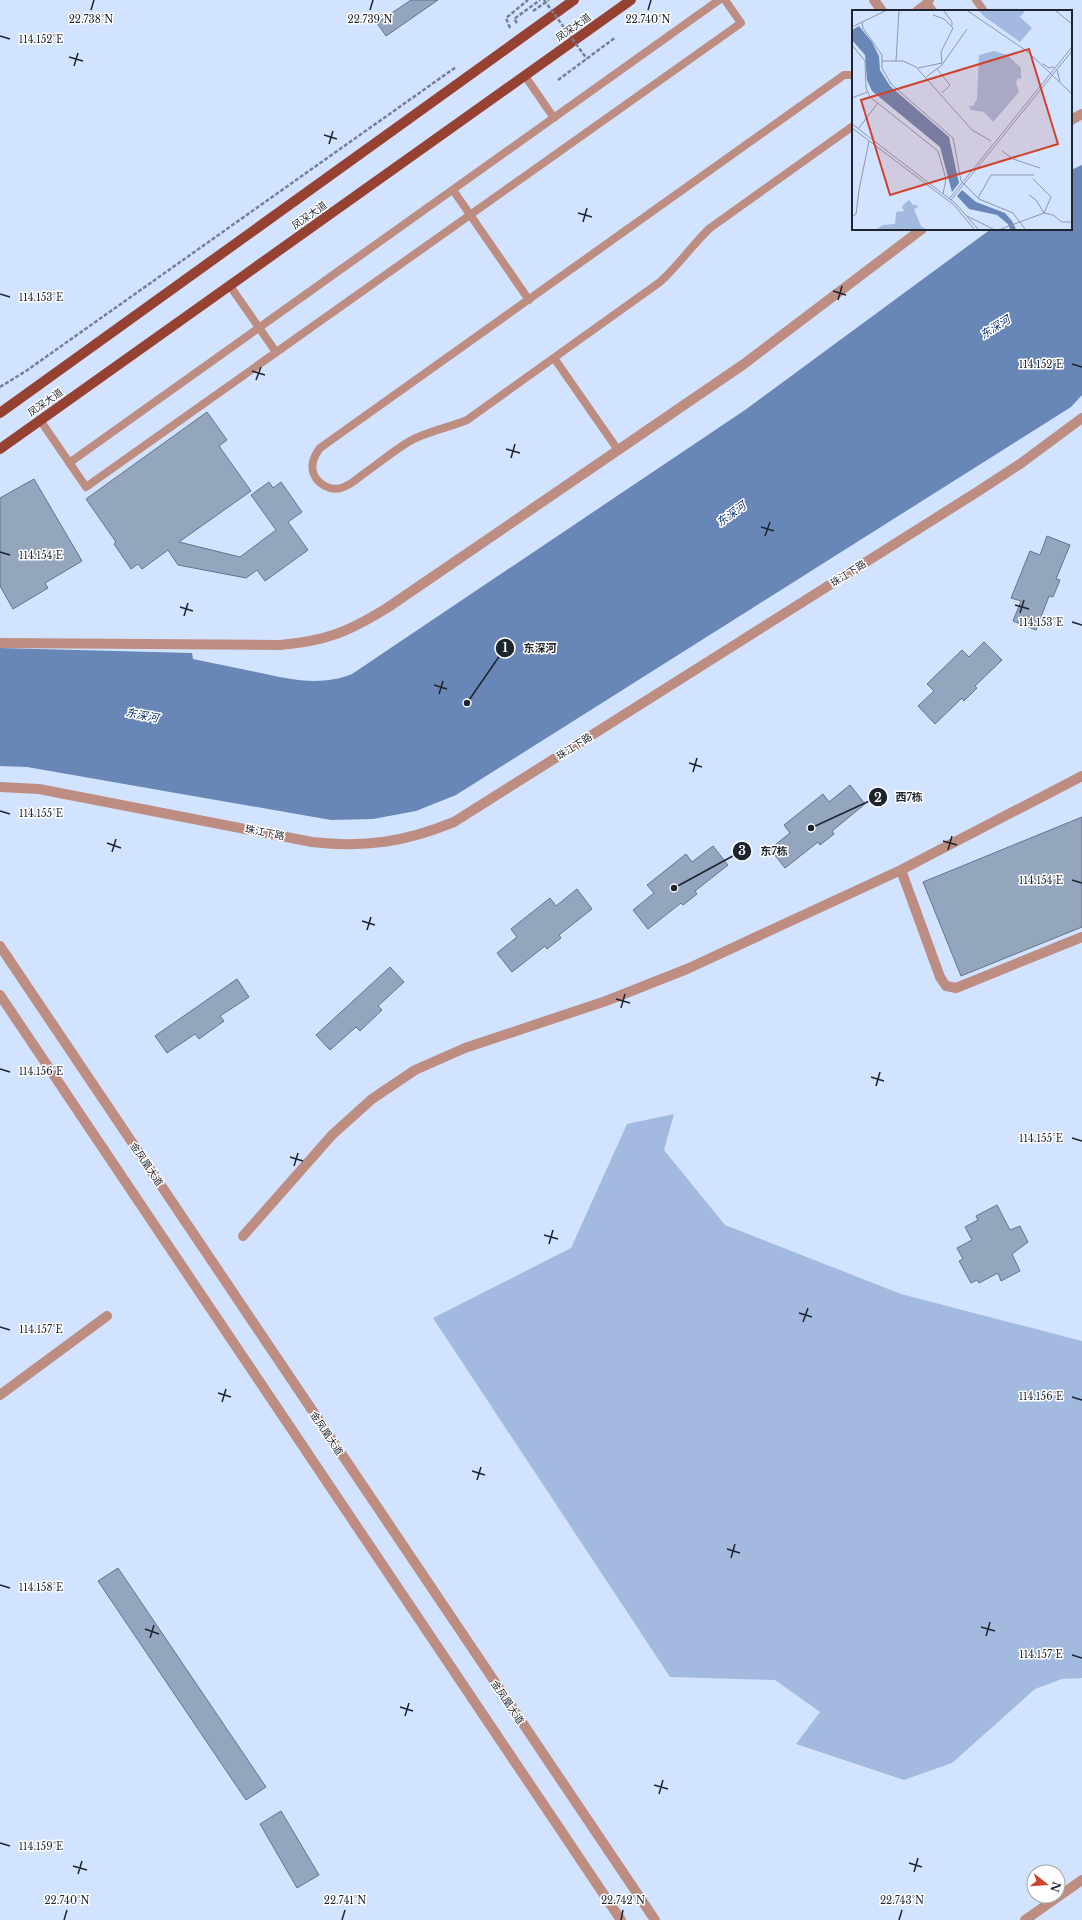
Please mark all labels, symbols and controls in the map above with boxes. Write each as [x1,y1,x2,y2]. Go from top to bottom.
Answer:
inset map [852,10,1072,230]
street label: 凤深大道 [553,11,593,44]
text: 22.738°N [69,13,113,26]
text: 22.739°N [348,13,392,26]
text: 22.740°N [625,13,671,26]
text: 114.152°E [19,33,63,46]
street label: 凤深大道 [289,199,329,232]
text: 114.153°E [19,291,63,304]
water label: 东深河 [977,311,1014,342]
text: 114.152°E [1019,358,1063,371]
street label: 凤深大道 [25,386,65,419]
water label: 东深河 [714,497,750,529]
text: 114.154°E [19,549,63,562]
street label: 珠江下路 [828,557,869,590]
text: 114.153°E [1019,616,1063,629]
callout: 东深河 [495,636,564,659]
text: 1 [502,640,508,655]
text: 东深河 [524,641,557,655]
water label: 东深河 [124,705,161,725]
street label: 珠江下路 [554,730,595,763]
callout: 西7栋 [868,786,931,809]
text: 2 [874,790,882,805]
text: 西7栋 [895,790,923,804]
text: 114.155°E [19,807,63,820]
street label: 珠江下路 [244,822,286,843]
callout: 东7栋 [732,839,796,862]
text: 3 [738,843,746,858]
text: 东7栋 [760,844,788,858]
text: 114.154°E [1019,874,1063,887]
text: 114.156°E [19,1065,63,1078]
text: 114.155°E [1019,1132,1063,1145]
street label: 金凤凰大道 [127,1140,166,1189]
text: 114.157°E [19,1323,63,1336]
text: 114.156°E [1019,1390,1063,1403]
street label: 金凤凰大道 [307,1409,346,1458]
text: 114.158°E [19,1581,63,1594]
text: 114.157°E [1019,1648,1063,1661]
street label: 金凤凰大道 [488,1678,527,1727]
text: 114.159°E [19,1840,63,1853]
north arrow [1026,1864,1066,1904]
text: N [1047,1880,1064,1895]
text: 22.740°N [44,1894,90,1907]
text: 22.741°N [324,1894,366,1907]
text: 22.742°N [601,1894,645,1907]
text: 22.743°N [880,1894,924,1907]

